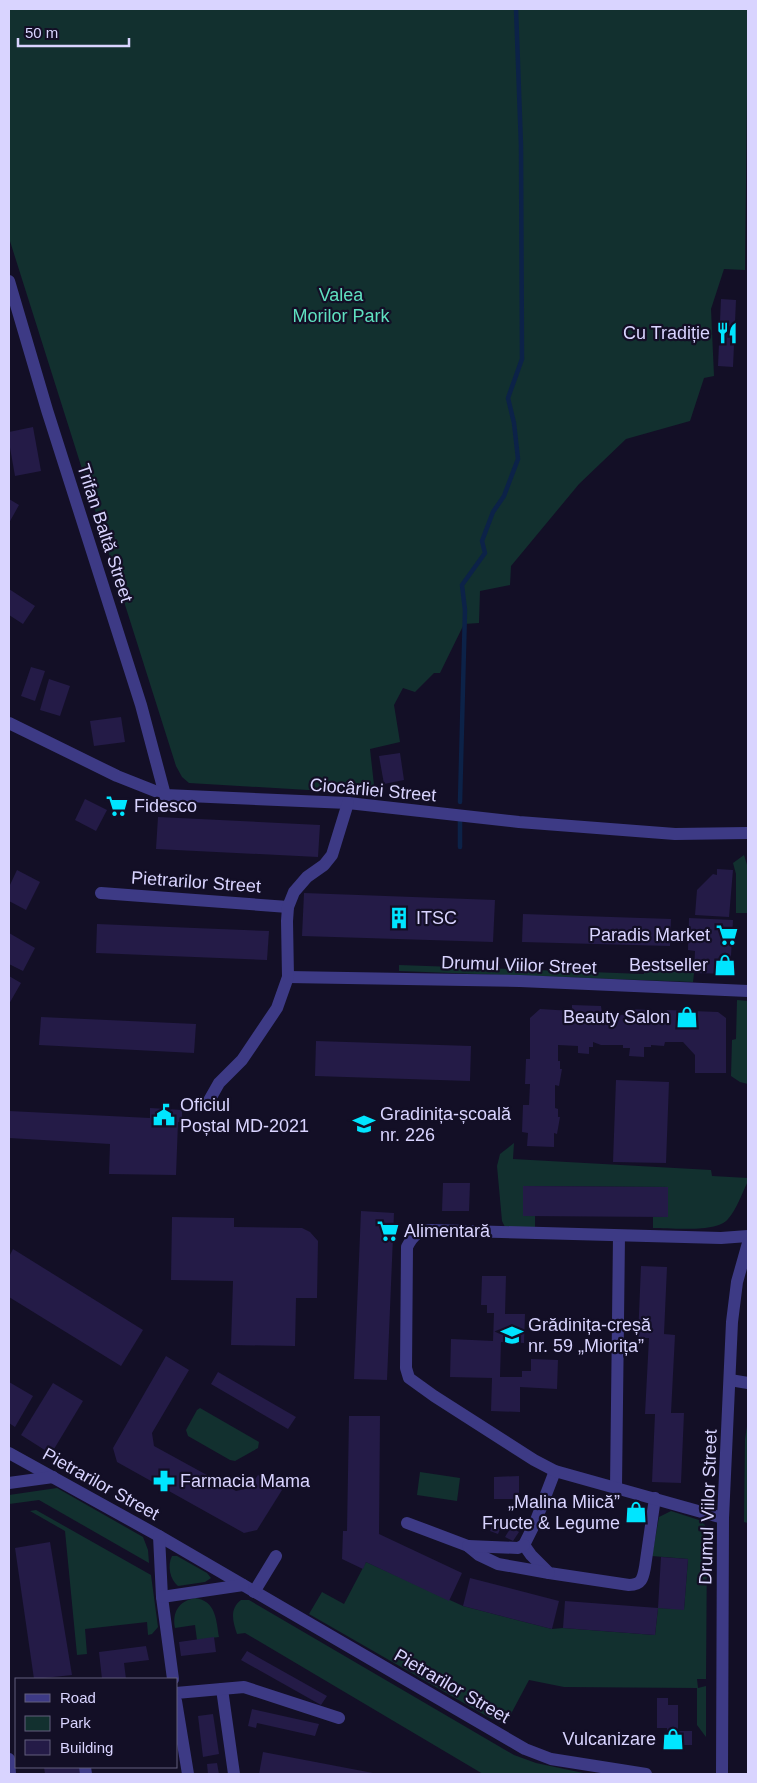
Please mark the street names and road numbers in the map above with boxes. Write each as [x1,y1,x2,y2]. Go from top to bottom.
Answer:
street label: Trifan Baltă Street [73,461,137,605]
street label: Ciocârliei Street [309,775,437,805]
street label: Pietrarilor Street [130,867,262,897]
street label: Drumul Viilor Street [441,952,597,978]
street label: Drumul Viilor Street [695,1429,721,1585]
street label: Pietrarilor Street [39,1444,163,1524]
street label: Pietrarilor Street [391,1645,513,1727]

